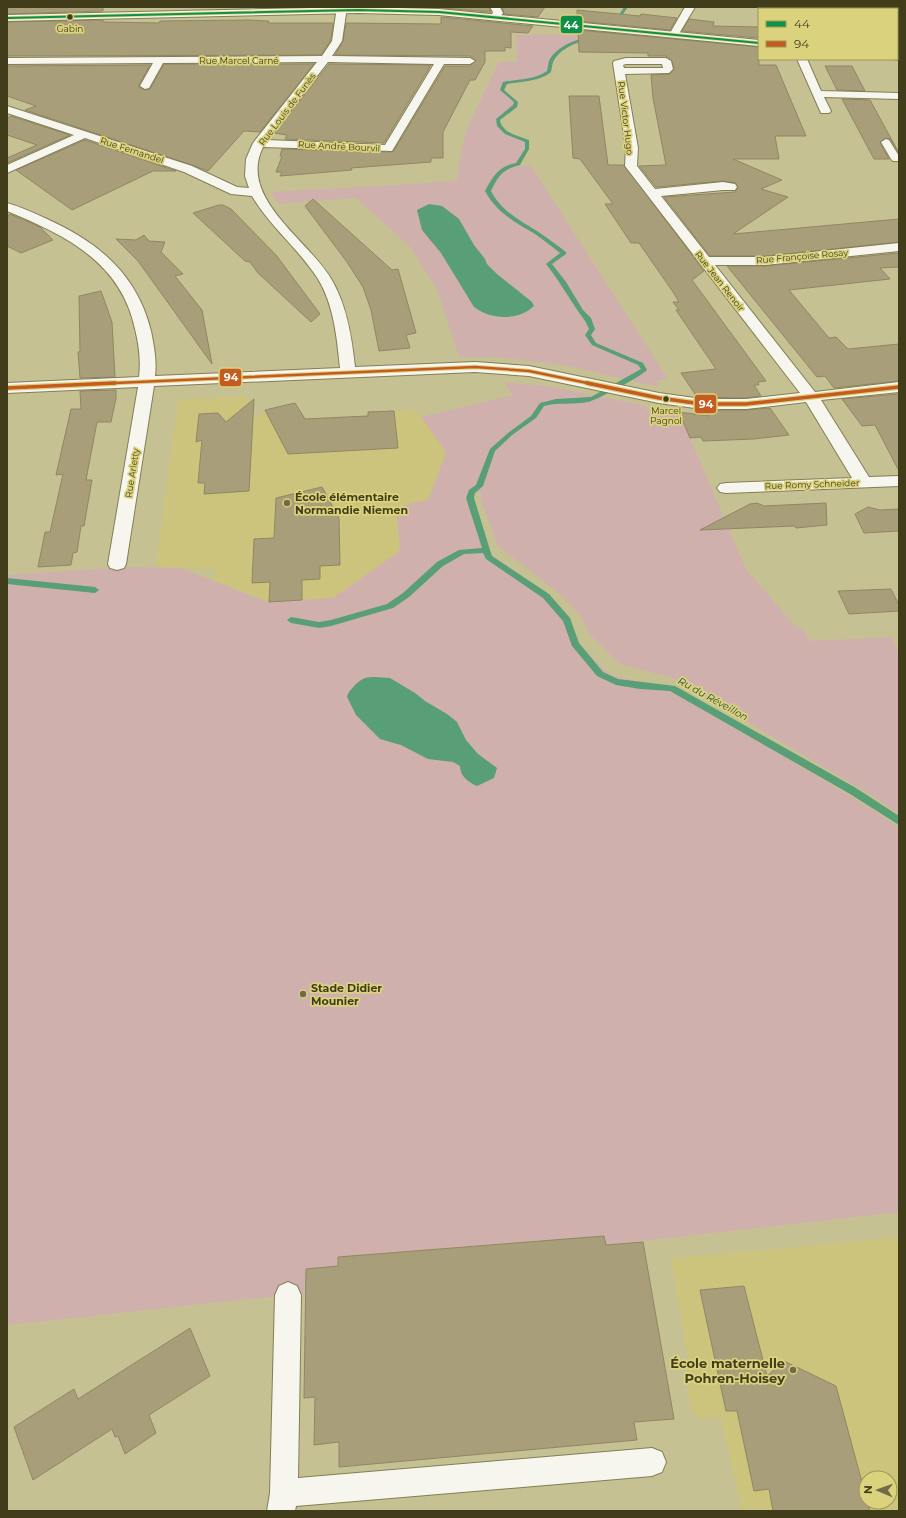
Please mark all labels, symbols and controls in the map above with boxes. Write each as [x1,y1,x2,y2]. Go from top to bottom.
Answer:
legend [758,8,898,60]
marker: Gabin [65,12,75,22]
line badge: 44 [560,15,583,34]
text: 44 [794,16,810,31]
text: 44 [563,18,579,32]
place label: Gabin [57,23,83,34]
text: 94 [794,36,809,51]
street label: Rue Marcel Carné [199,55,279,66]
street label: Rue Louis de Funès [256,70,318,147]
street label: Rue Victor Hugo [616,80,636,156]
street label: Rue Fernandel [99,135,165,165]
street label: Rue André Bourvil [298,138,380,154]
street label: Rue Françoise Rosay [756,246,849,266]
street label: Rue Jean Renoir [693,249,747,314]
line badge: 94 [219,368,242,387]
text: 94 [224,370,239,384]
marker: Marcel Pagnol [661,394,671,404]
line badge: 94 [694,394,717,414]
text: 94 [699,397,714,411]
place label: Marcel Pagnol [650,405,682,426]
street label: Rue Arletty [123,447,141,499]
street label: Rue Romy Schneider [764,477,860,491]
place label: École élémentaire Normandie Niemen [295,490,408,517]
marker: École élémentaire Normandie Niemen [282,498,292,508]
water label: Ru du Réveillon [676,674,751,724]
place label: Stade Didier Mounier [311,981,382,1008]
marker: Stade Didier Mounier [298,989,308,999]
place label: École maternelle Pohren-Hoisey [670,1355,785,1386]
marker: École maternelle Pohren-Hoisey [788,1365,798,1375]
north arrow [858,1470,898,1510]
text: N [861,1485,875,1494]

